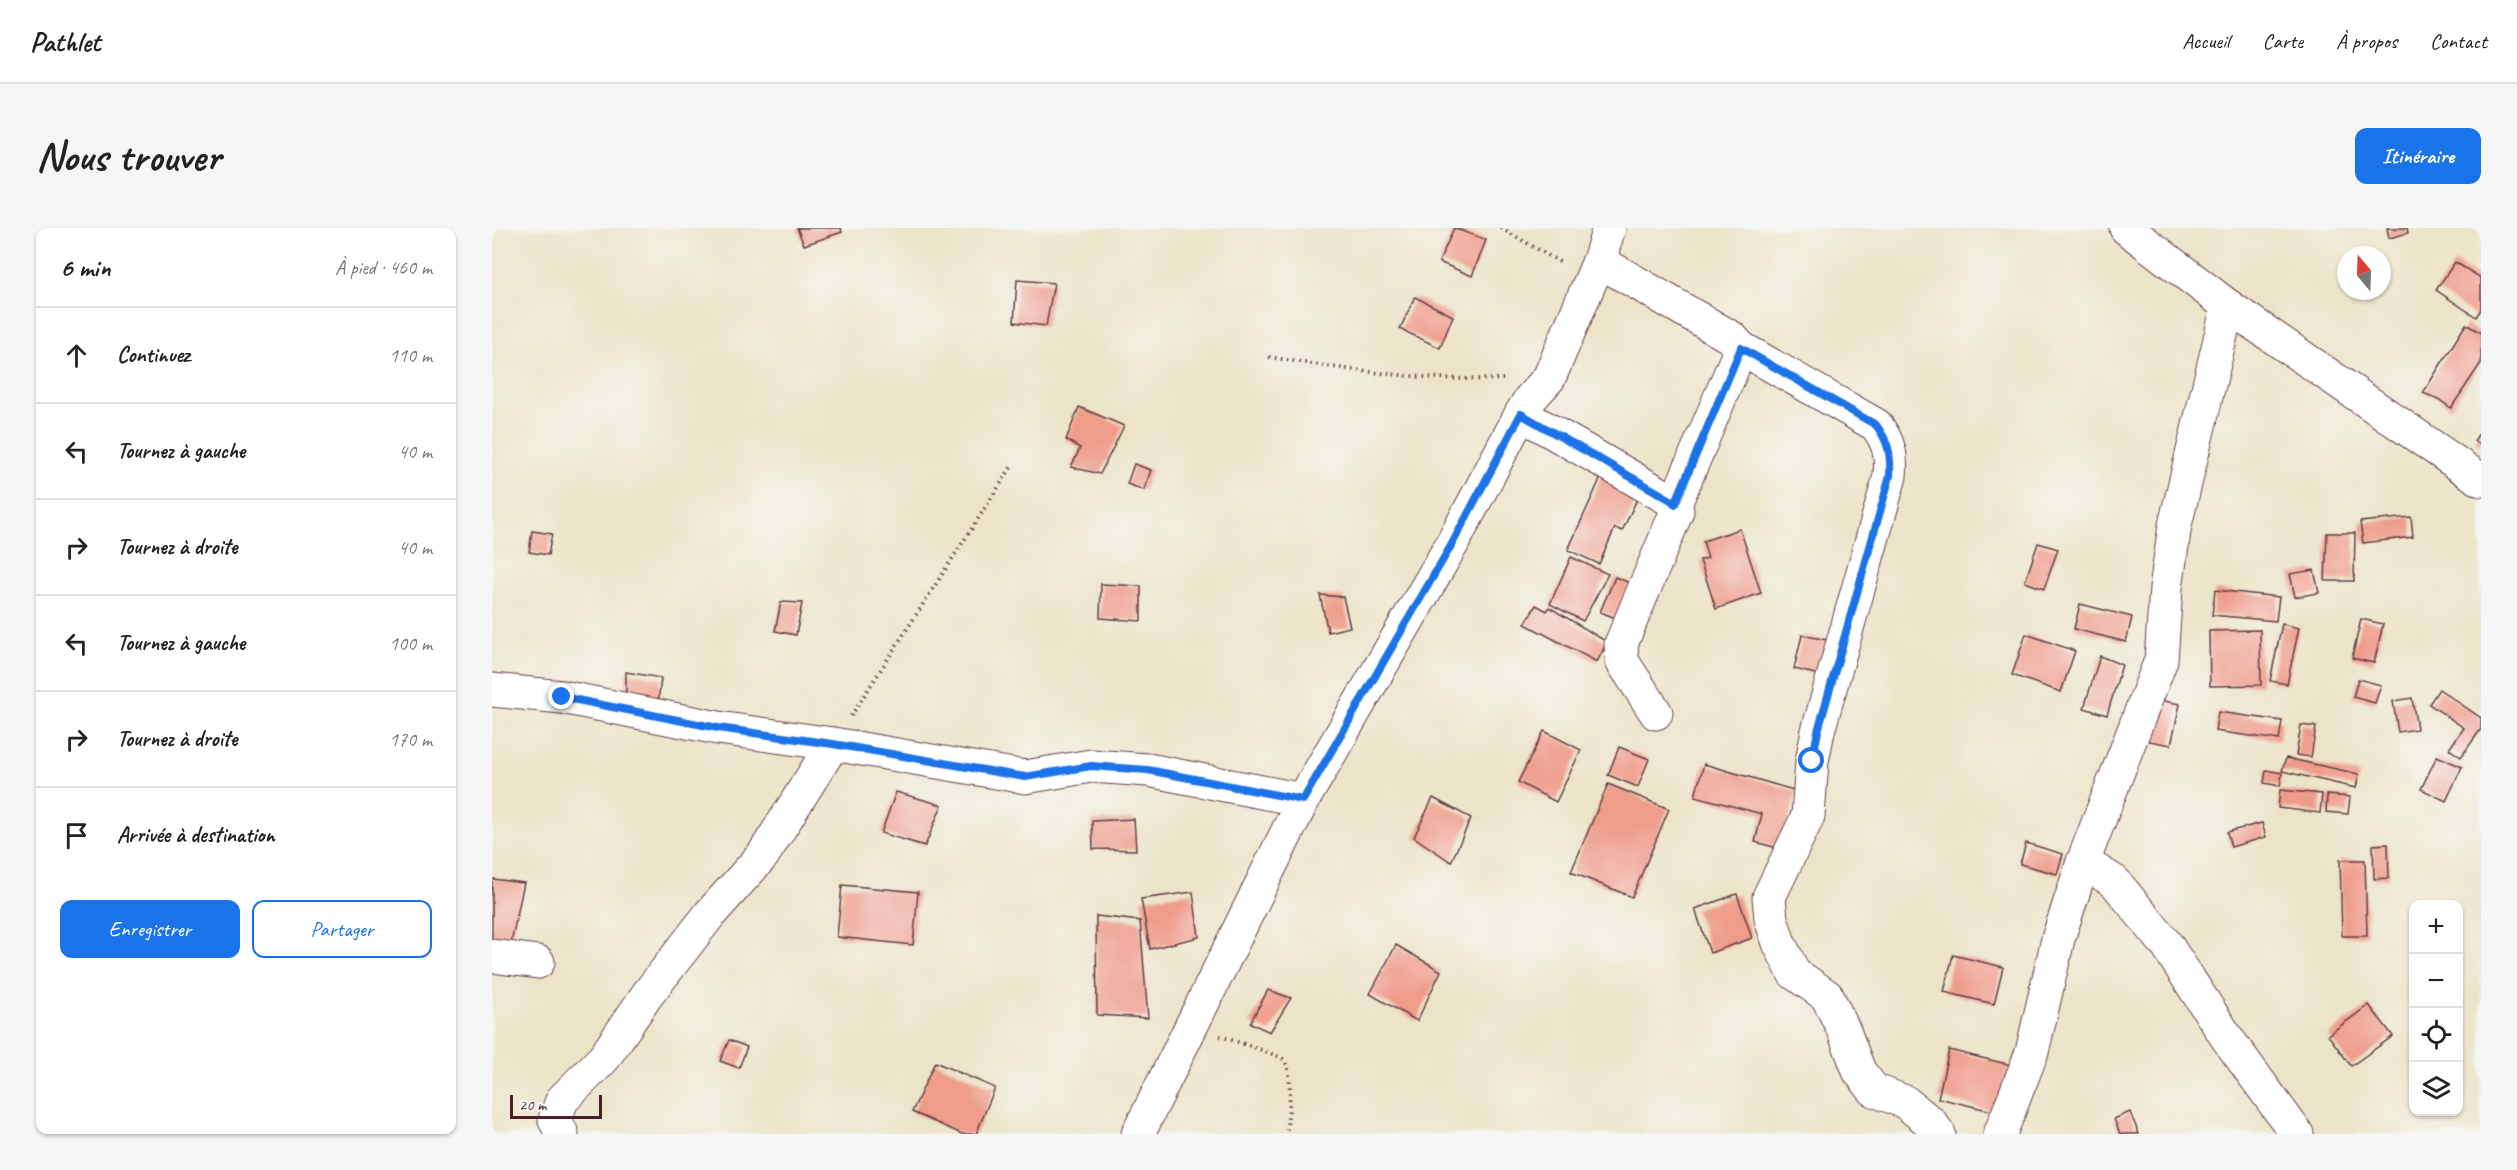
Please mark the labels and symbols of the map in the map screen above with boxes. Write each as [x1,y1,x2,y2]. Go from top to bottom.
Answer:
north arrow [2337,246,2391,300]
route end [548,683,574,709]
route start [1798,747,1824,773]
scale bar [510,1092,602,1120]

